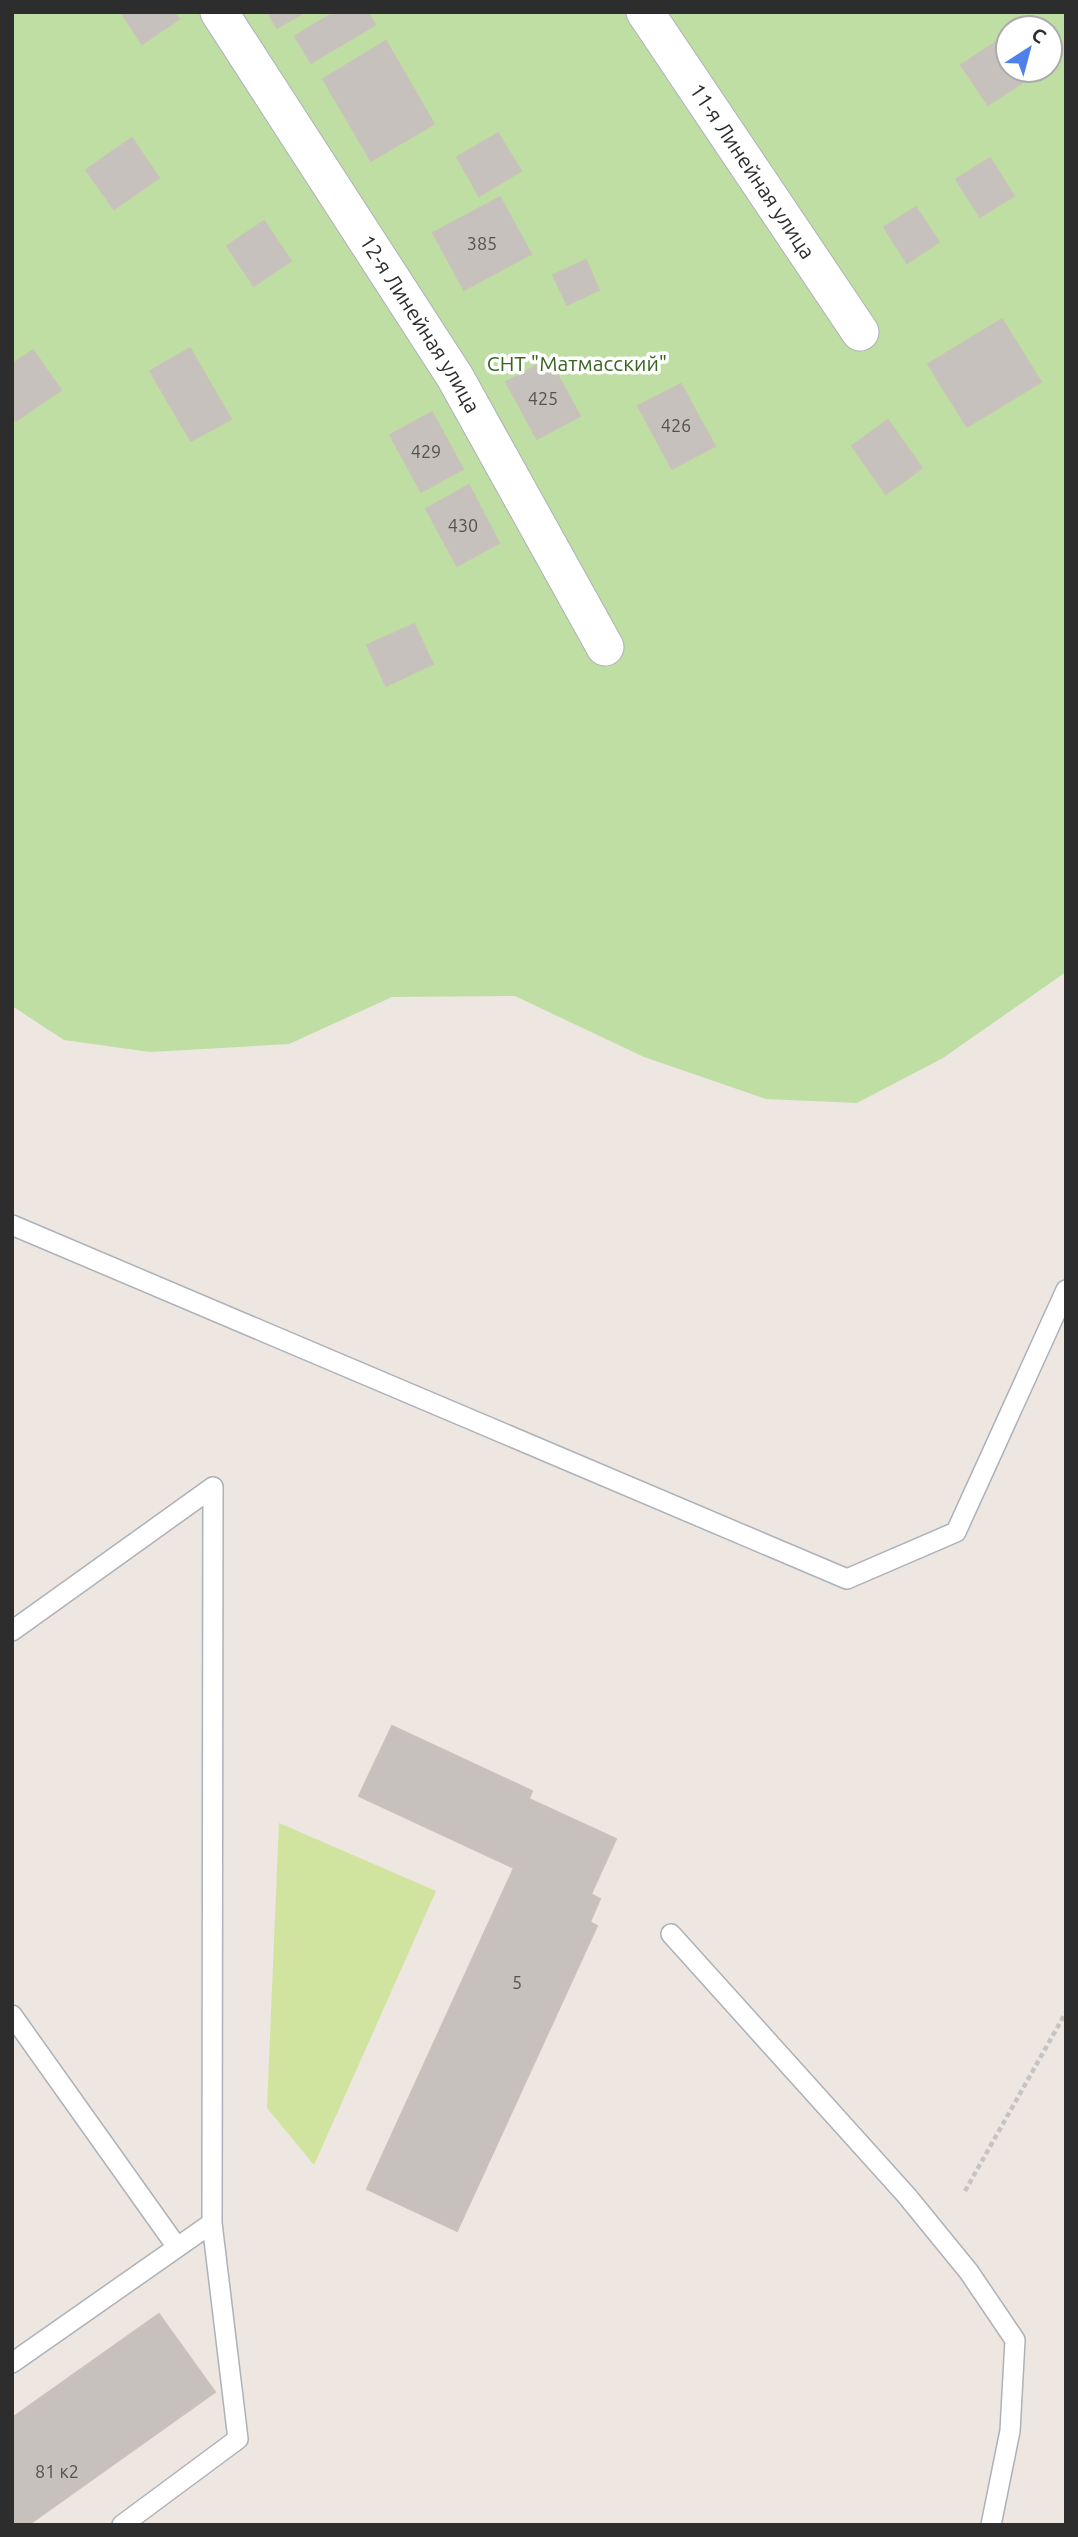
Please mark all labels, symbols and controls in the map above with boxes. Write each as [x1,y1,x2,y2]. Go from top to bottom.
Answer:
north arrow [994,14,1064,84]
text: С [1028,23,1050,48]
street label: 11-я Линейная улица [686,79,820,263]
street label: 12-я Линейная улица [355,230,485,417]
house number: 385 [467,233,497,253]
park label: СНТ "Матмасский" [487,351,667,375]
house number: 425 [528,388,558,408]
house number: 426 [661,415,691,435]
house number: 429 [411,441,441,461]
house number: 430 [448,515,478,535]
house number: 5 [512,1972,522,1992]
house number: 81 к2 [35,2461,79,2481]

